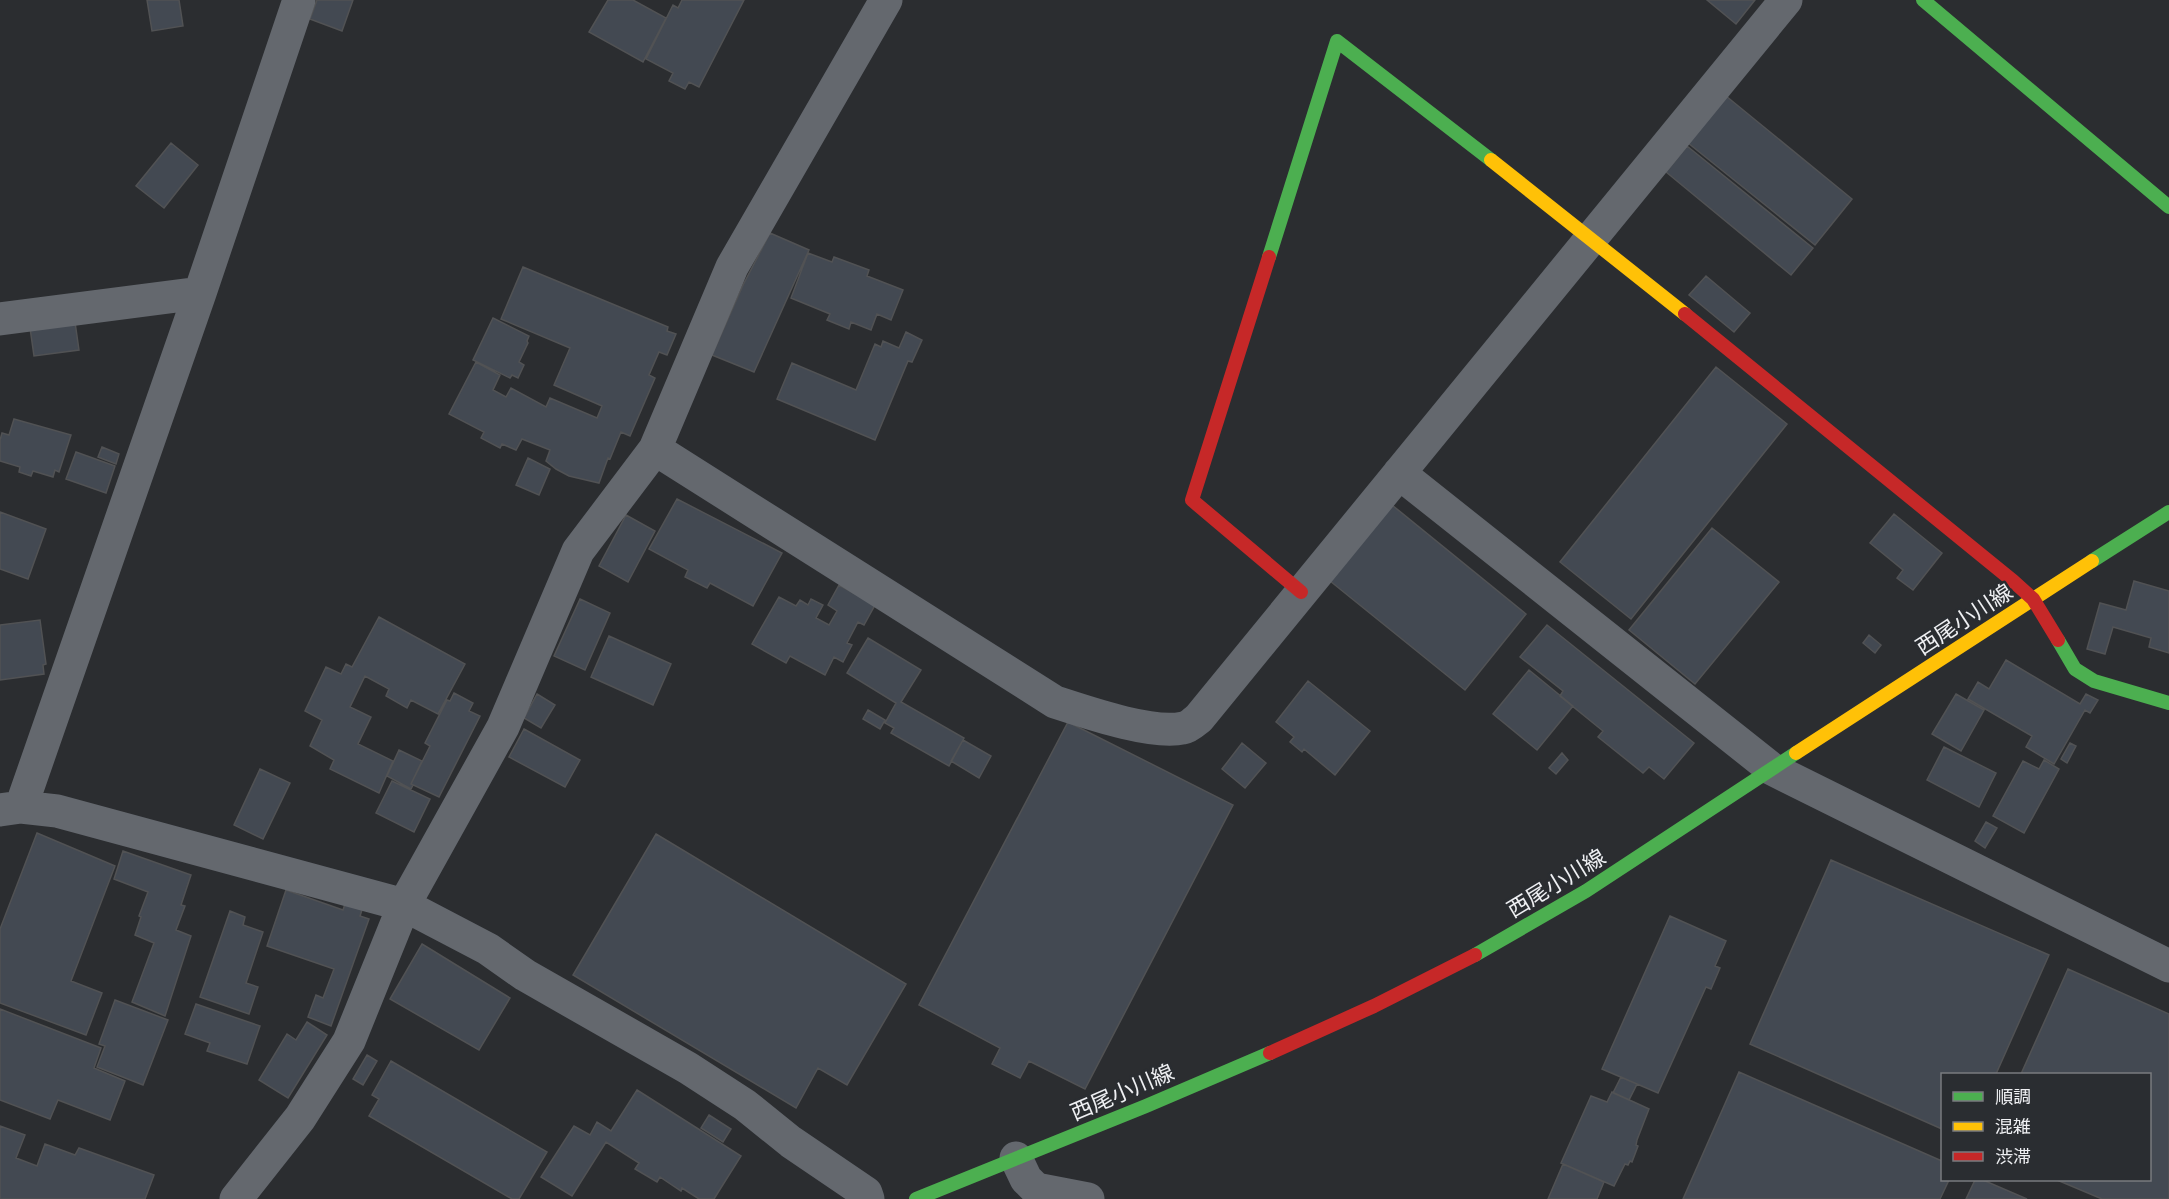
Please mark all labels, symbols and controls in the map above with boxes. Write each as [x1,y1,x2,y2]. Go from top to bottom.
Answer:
street label: 西尾小川線 [1909,576,2019,662]
street label: 西尾小川線 [1501,841,1611,925]
street label: 西尾小川線 [1065,1056,1179,1128]
legend [1941,1073,2151,1181]
text: 順調 [1995,1084,2031,1110]
text: 混雑 [1995,1114,2031,1140]
text: 渋滞 [1995,1144,2031,1170]

